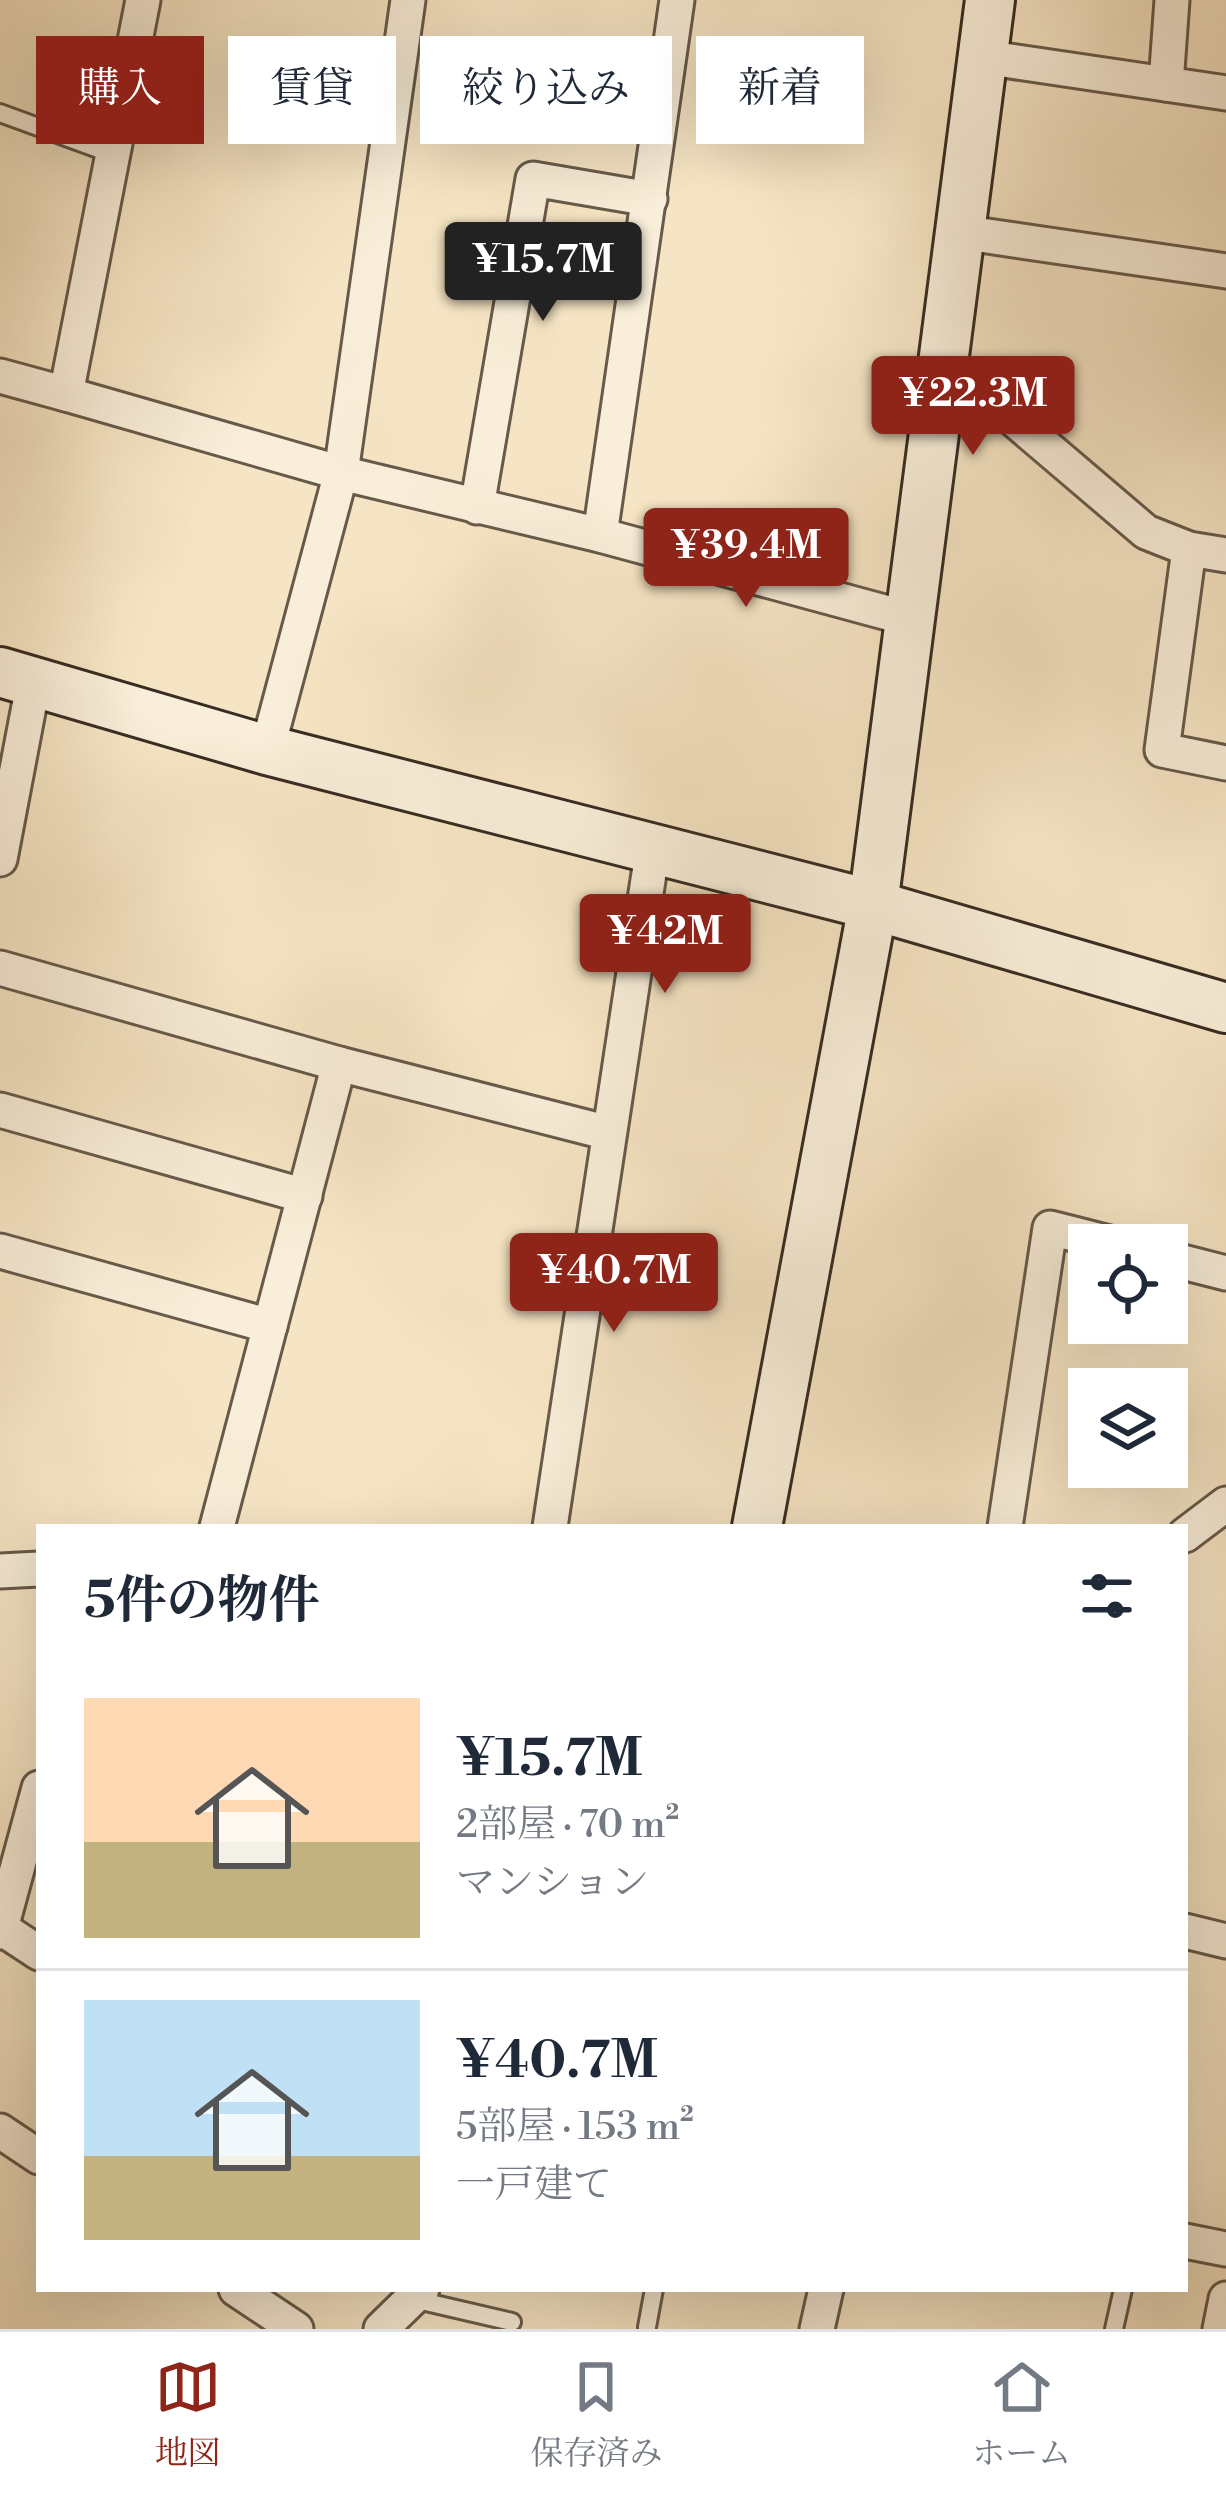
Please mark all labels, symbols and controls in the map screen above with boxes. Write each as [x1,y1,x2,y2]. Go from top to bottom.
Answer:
chip: 購入 [36,36,204,144]
chip: 賃貸 [228,36,396,144]
chip: 絞り込み [420,36,672,144]
chip: 新着 [696,36,864,144]
pin: ¥15.7M [445,222,641,324]
text: ¥15.7M [472,236,614,285]
pin: ¥22.3M [875,356,1071,458]
text: ¥22.3M [899,370,1047,419]
pin: ¥39.4M [648,508,844,610]
text: ¥39.4M [671,522,821,571]
pin: ¥42M [594,894,736,996]
text: ¥42M [607,908,723,957]
map controls [1068,1224,1188,1488]
button: locate [1068,1224,1188,1344]
pin: ¥40.7M [516,1233,712,1335]
text: ¥40.7M [537,1247,691,1296]
button: layers [1068,1368,1188,1488]
icon: filters [1074,1563,1140,1629]
text: 5件の物件 [84,1570,320,1634]
text: ¥15.7M [456,1728,643,1792]
icon: home [180,1746,324,1890]
text: 2部屋 · 70 m² [456,1801,679,1850]
text: マンション [456,1859,649,1908]
text: ¥40.7M [456,2030,658,2094]
icon: home [180,2048,324,2192]
text: 5部屋 · 153 m² [456,2103,694,2152]
text: 一戸建て [456,2161,612,2210]
tab: 地図 [155,2354,221,2475]
tab: 保存済み [530,2354,662,2475]
tab: ホーム [972,2354,1071,2475]

